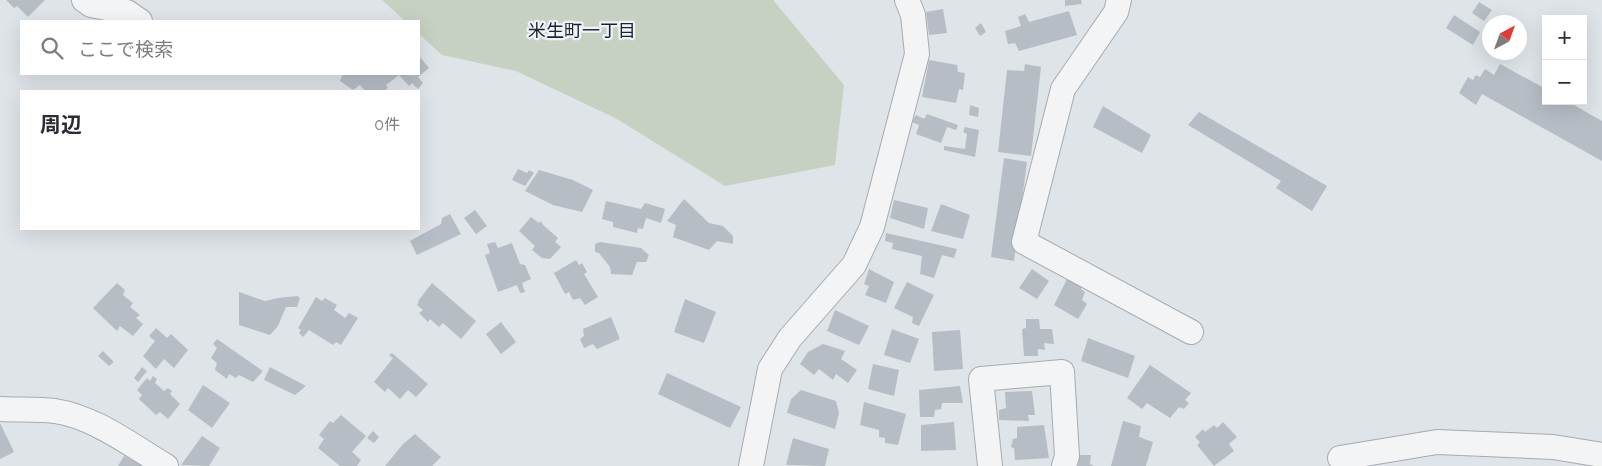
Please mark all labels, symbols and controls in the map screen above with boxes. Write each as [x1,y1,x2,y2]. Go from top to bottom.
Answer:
north arrow [1482,15,1527,60]
map controls [1542,15,1587,105]
button: + [1542,15,1587,60]
search box [20,20,420,75]
district label: 米生町一丁目 [528,20,636,41]
icon: search [38,34,66,62]
text: ここで検索 [78,38,173,60]
button: − [1542,60,1587,105]
text: 周辺 [40,112,82,137]
text: 0件 [374,115,400,134]

